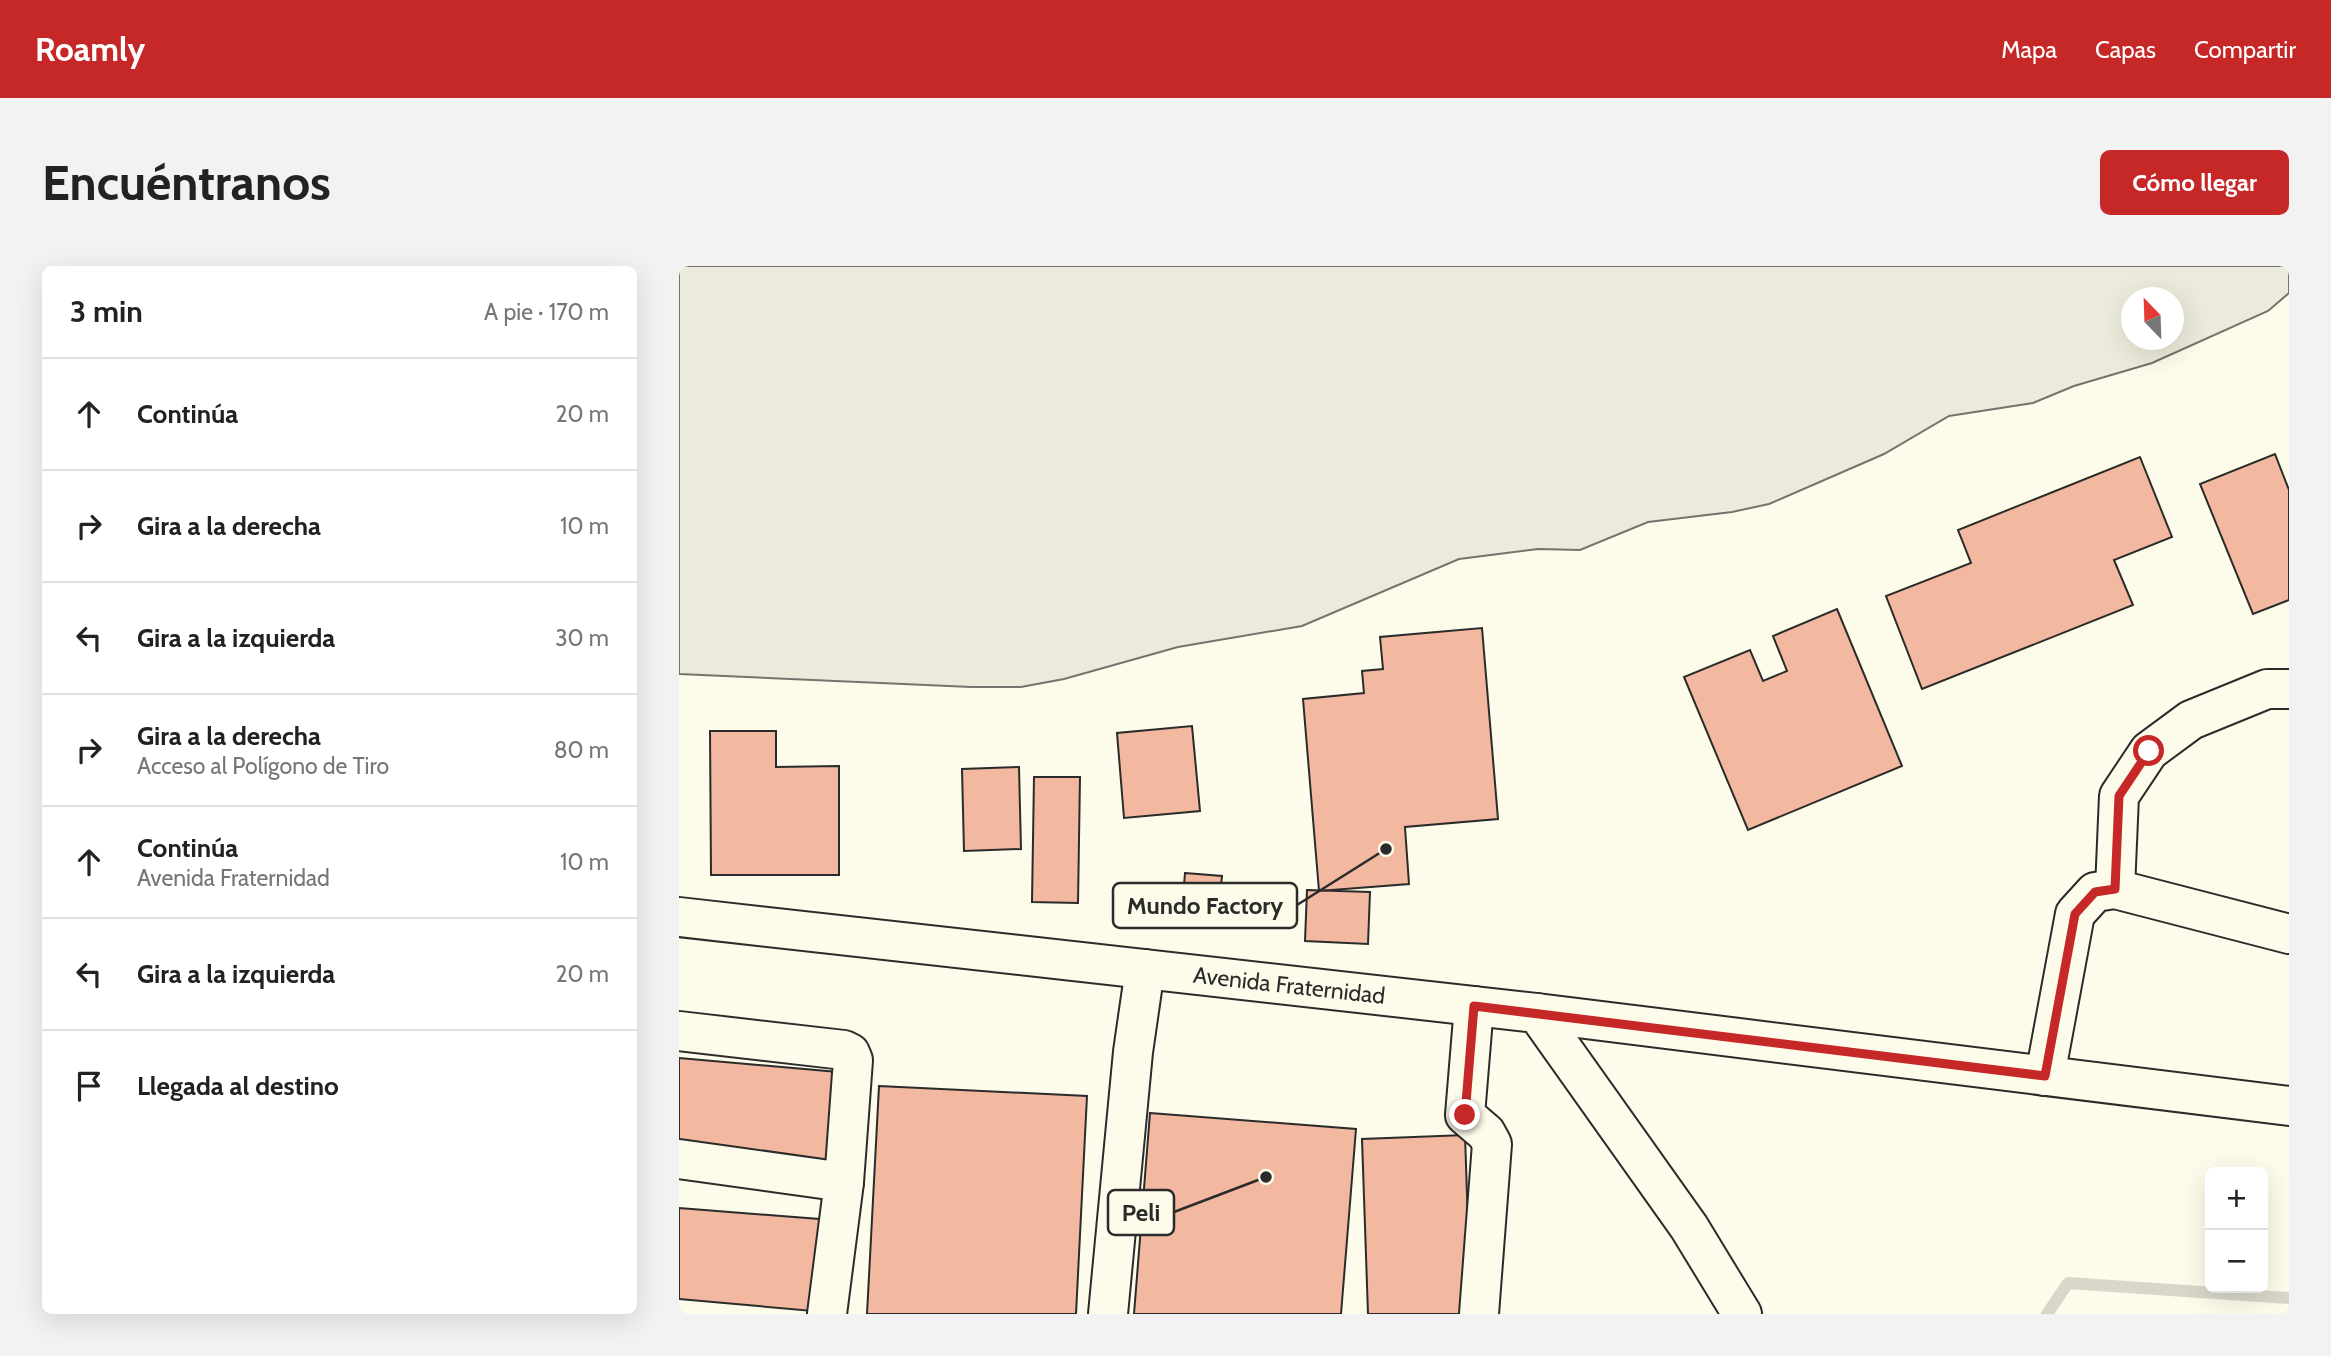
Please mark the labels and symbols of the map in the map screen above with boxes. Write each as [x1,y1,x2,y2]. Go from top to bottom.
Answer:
north arrow [2121,287,2184,350]
route start [2133,735,2164,766]
callout: Mundo Factory [1113,883,1297,928]
text: Mundo Factory [1127,891,1283,920]
street label: Avenida Fraternidad [1192,961,1387,1010]
route end [1449,1099,1480,1130]
callout: Peli [1108,1190,1174,1235]
text: Peli [1122,1198,1160,1227]

